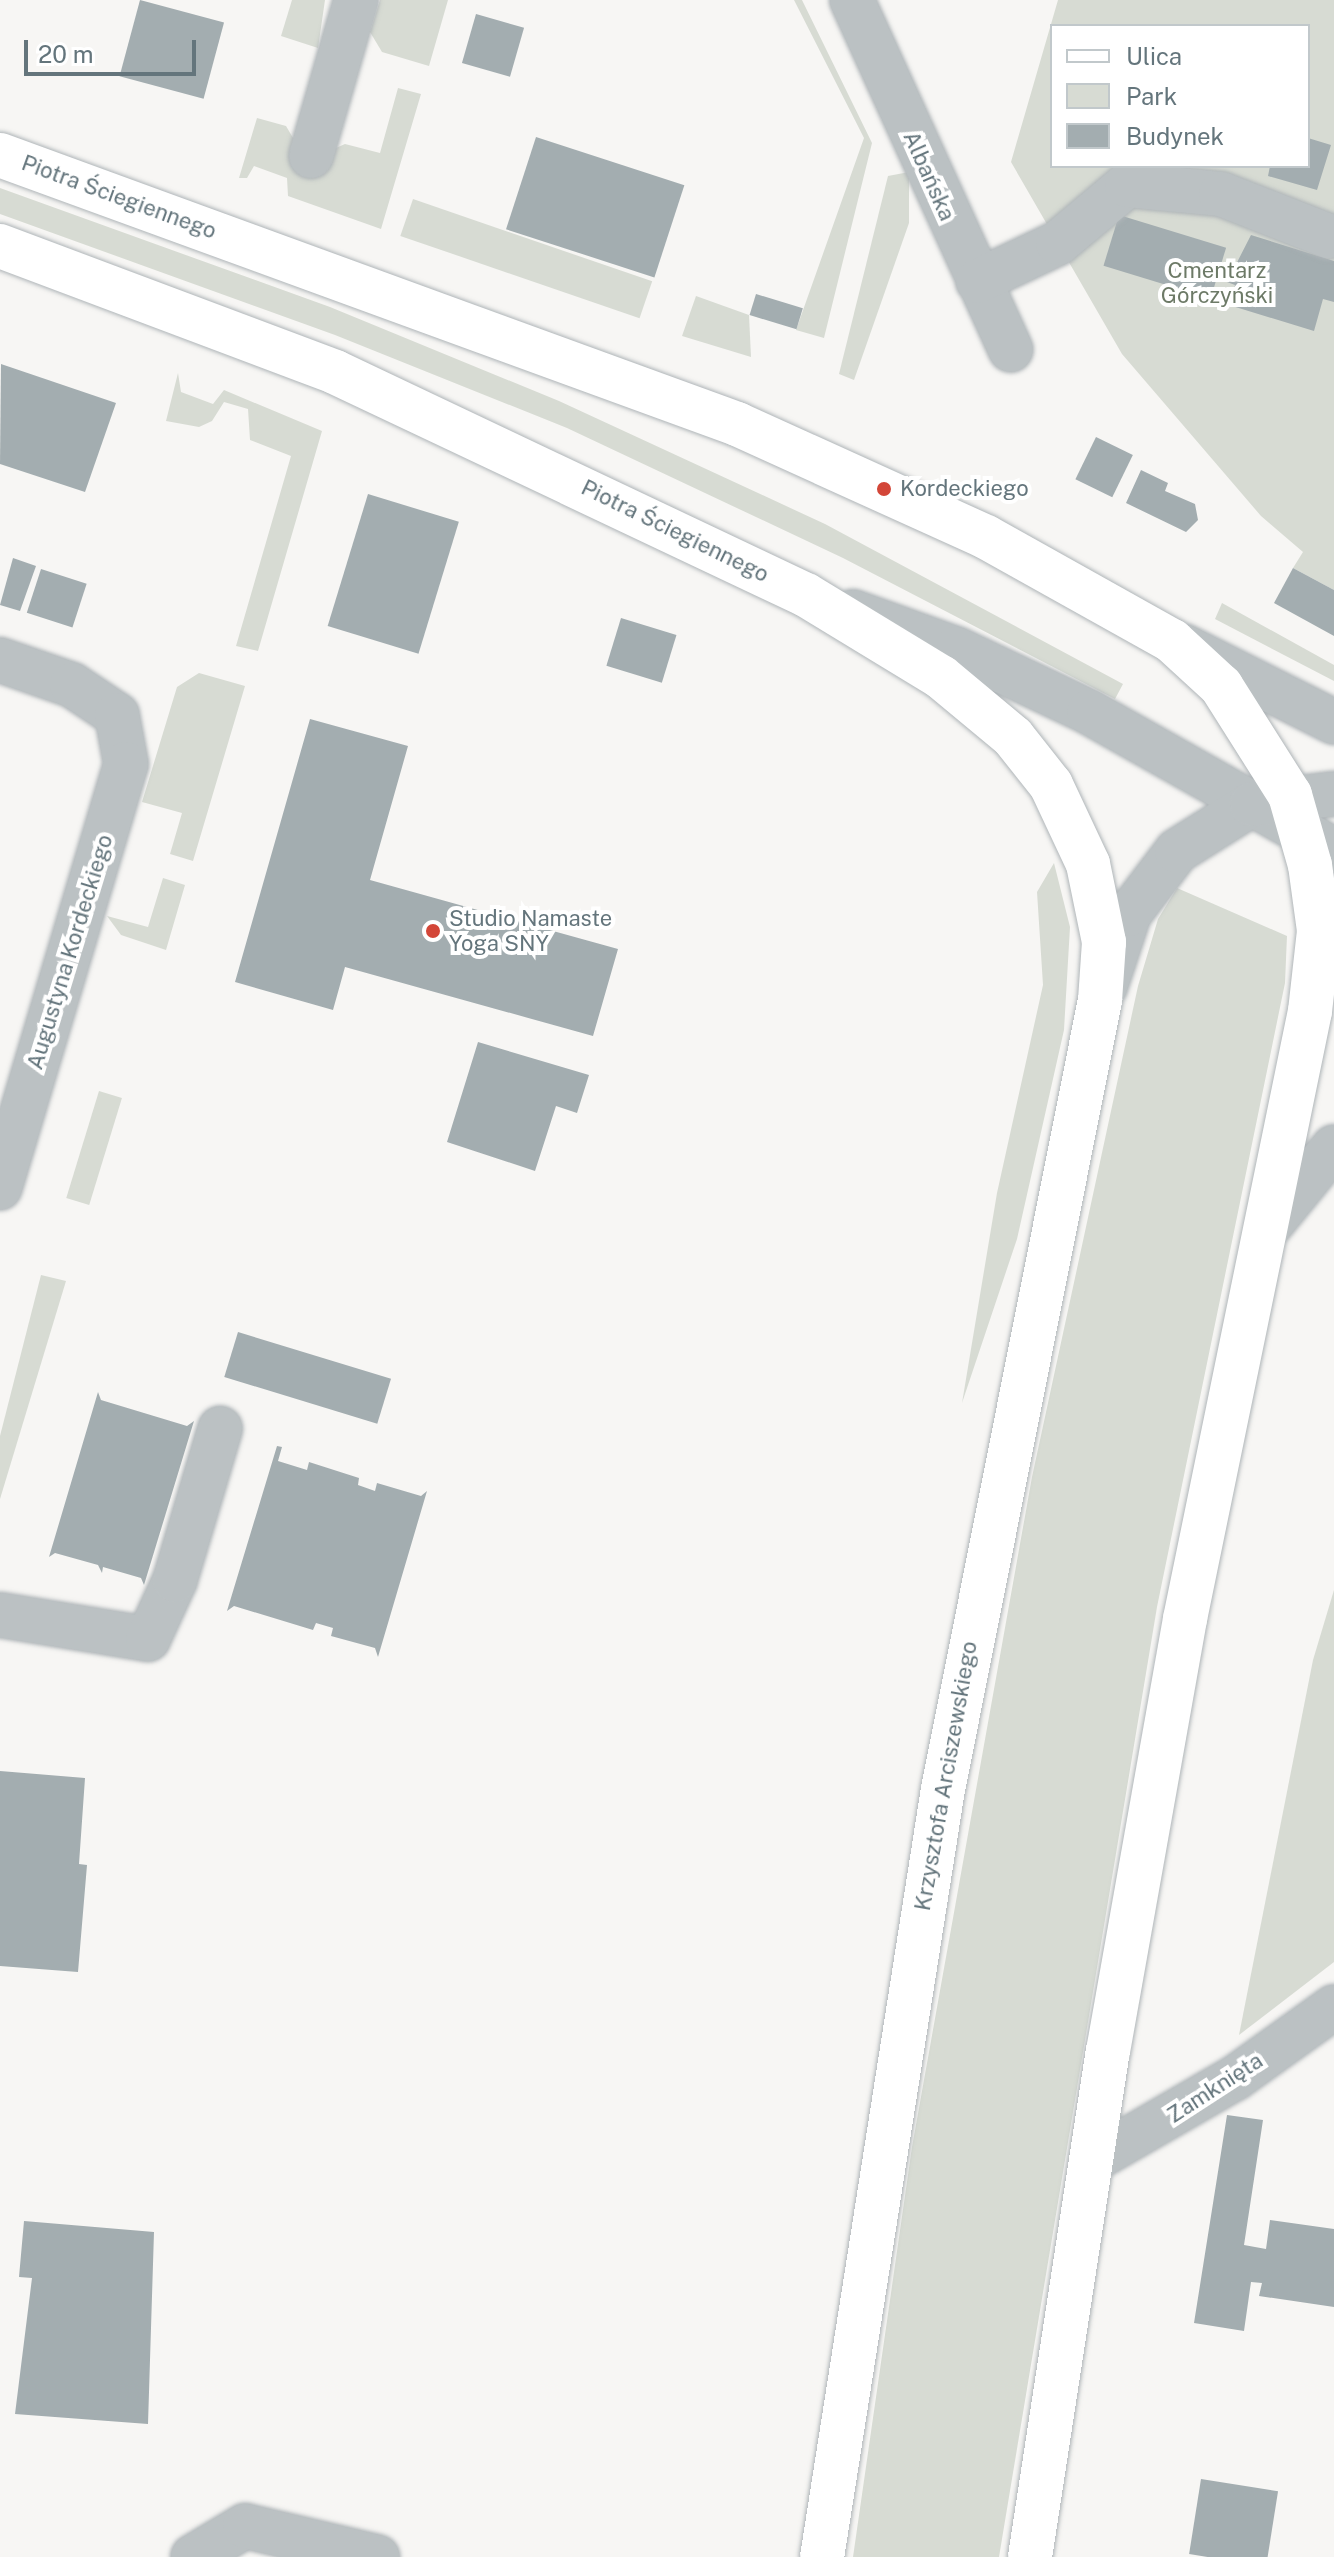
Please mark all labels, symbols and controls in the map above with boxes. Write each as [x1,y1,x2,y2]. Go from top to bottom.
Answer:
scale bar [28,24,200,74]
legend [1050,24,1310,168]
text: 20 m [38,40,94,68]
text: Ulica [1126,42,1182,70]
text: Park [1126,82,1177,110]
text: Budynek [1126,122,1224,150]
street label: Albańska [898,127,960,225]
street label: Piotra Ściegiennego [18,150,220,244]
park label: Cmentarz Górczyński [1161,257,1273,308]
street label: Piotra Ściegiennego [577,474,773,588]
place label: Kordeckiego [900,476,1029,502]
marker: Kordeckiego [875,480,893,498]
street label: Augustyna Kordeckiego [22,831,118,1073]
place label: Studio Namaste Yoga SNY [449,905,612,956]
marker: Studio Namaste Yoga SNY [424,922,442,940]
street label: Krzysztofa Arciszewskiego [909,1639,983,1913]
street label: Zamknięta [1162,2047,1268,2129]

